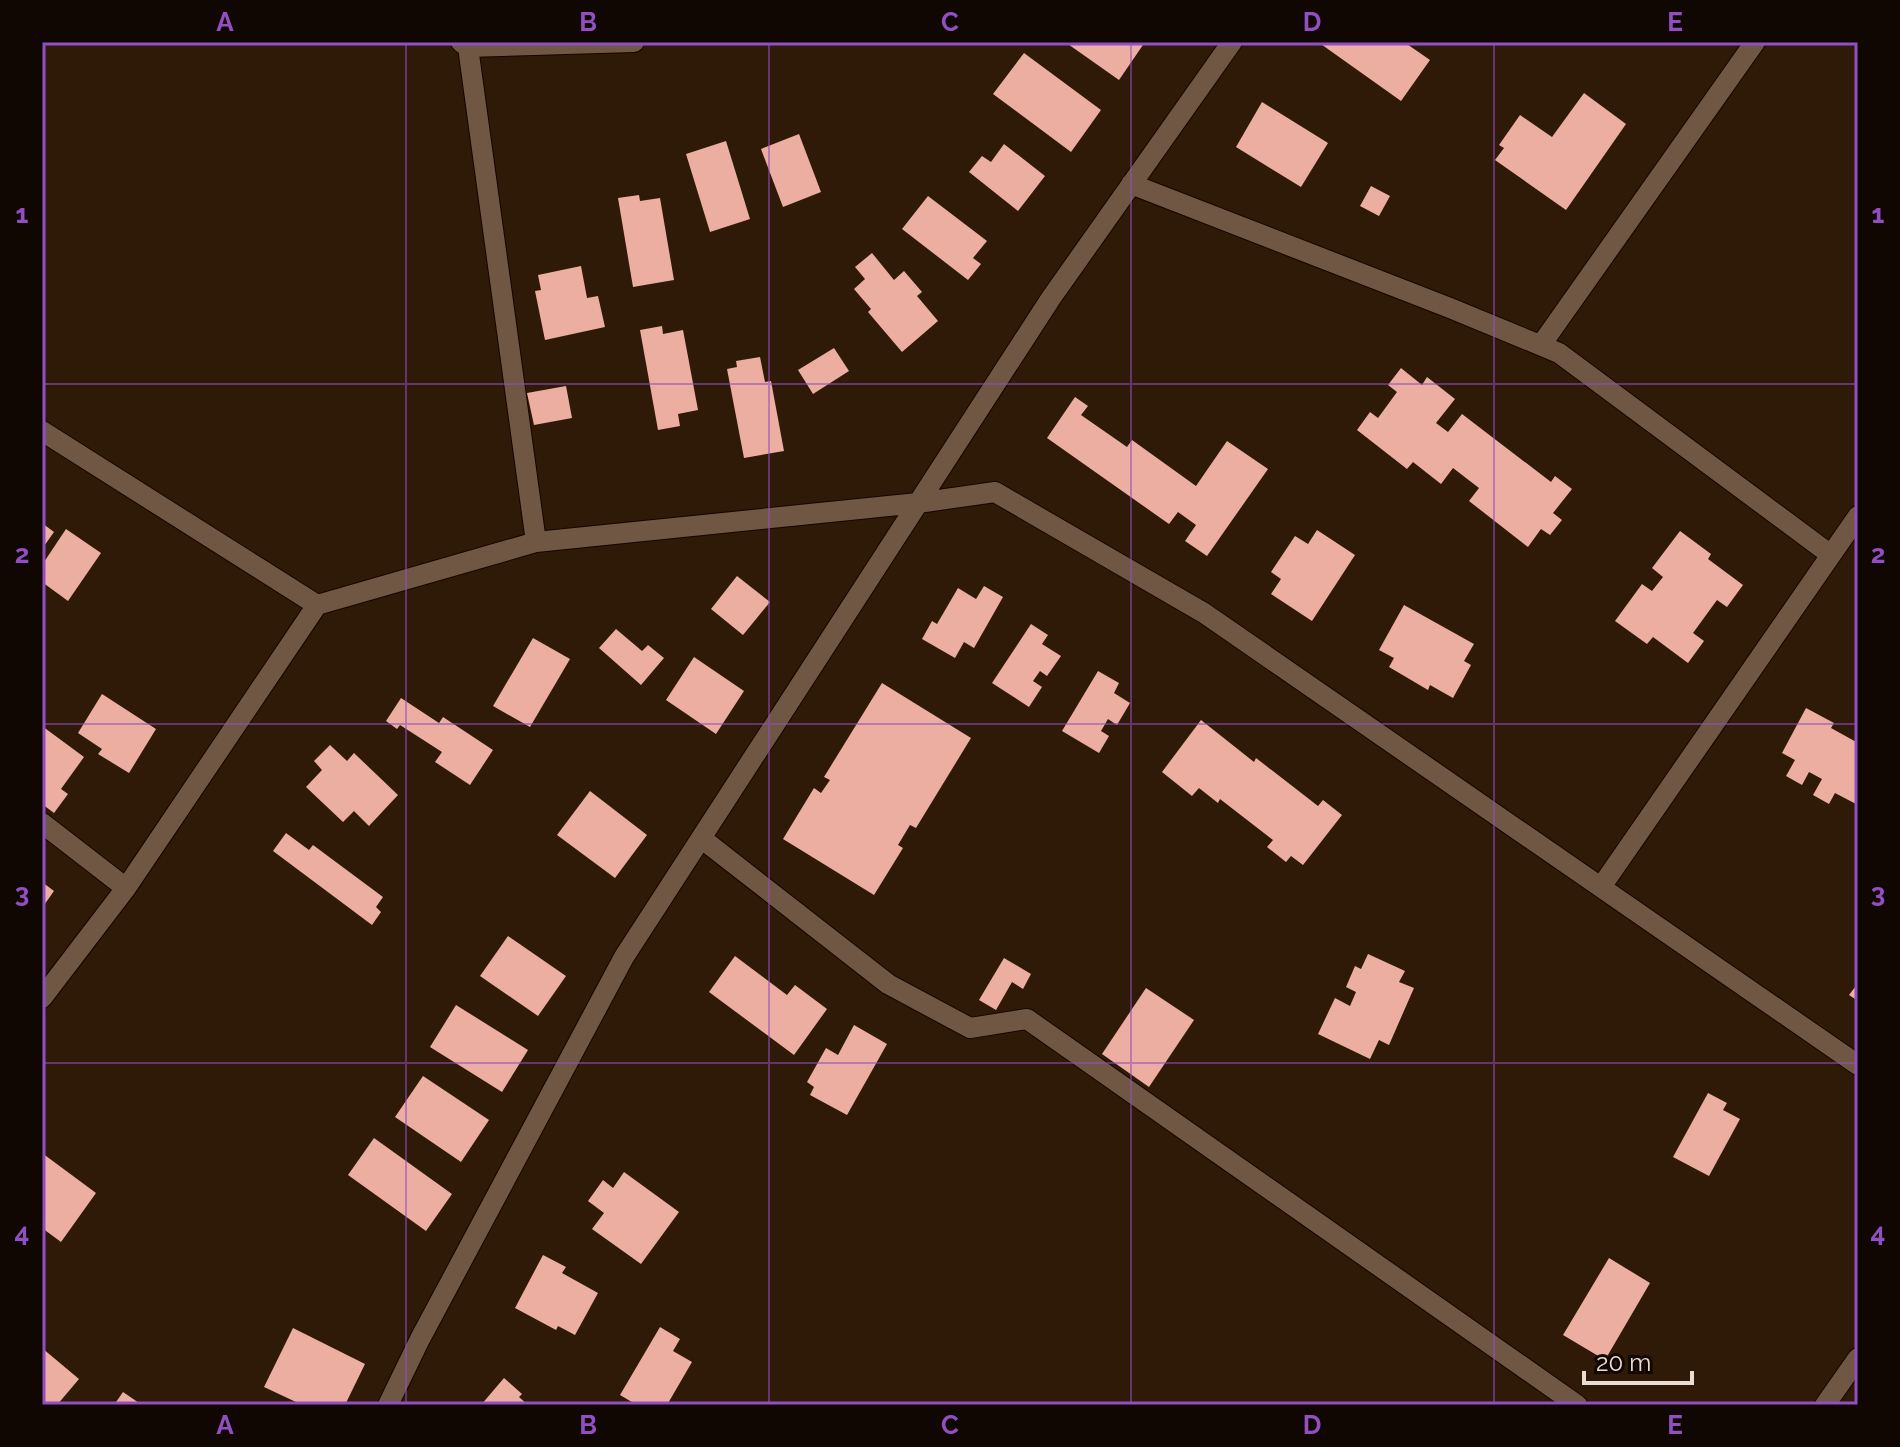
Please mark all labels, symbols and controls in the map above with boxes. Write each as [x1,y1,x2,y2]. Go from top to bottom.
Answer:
text: A [216,7,234,37]
text: B [579,7,597,37]
text: C [941,7,959,37]
text: D [1303,7,1321,37]
text: E [1667,7,1683,37]
text: 1 [16,199,29,229]
text: 1 [1872,199,1885,229]
text: 2 [15,539,29,569]
text: 2 [1871,539,1885,569]
text: 3 [15,878,29,908]
text: 3 [1871,878,1885,908]
text: 4 [15,1218,29,1248]
text: 4 [1871,1218,1885,1248]
scale bar [1584,1335,1692,1385]
text: 20 m [1596,1348,1651,1377]
text: A [216,1410,234,1440]
text: B [579,1410,597,1440]
text: C [941,1410,959,1440]
text: D [1303,1410,1321,1440]
text: E [1667,1410,1683,1440]

